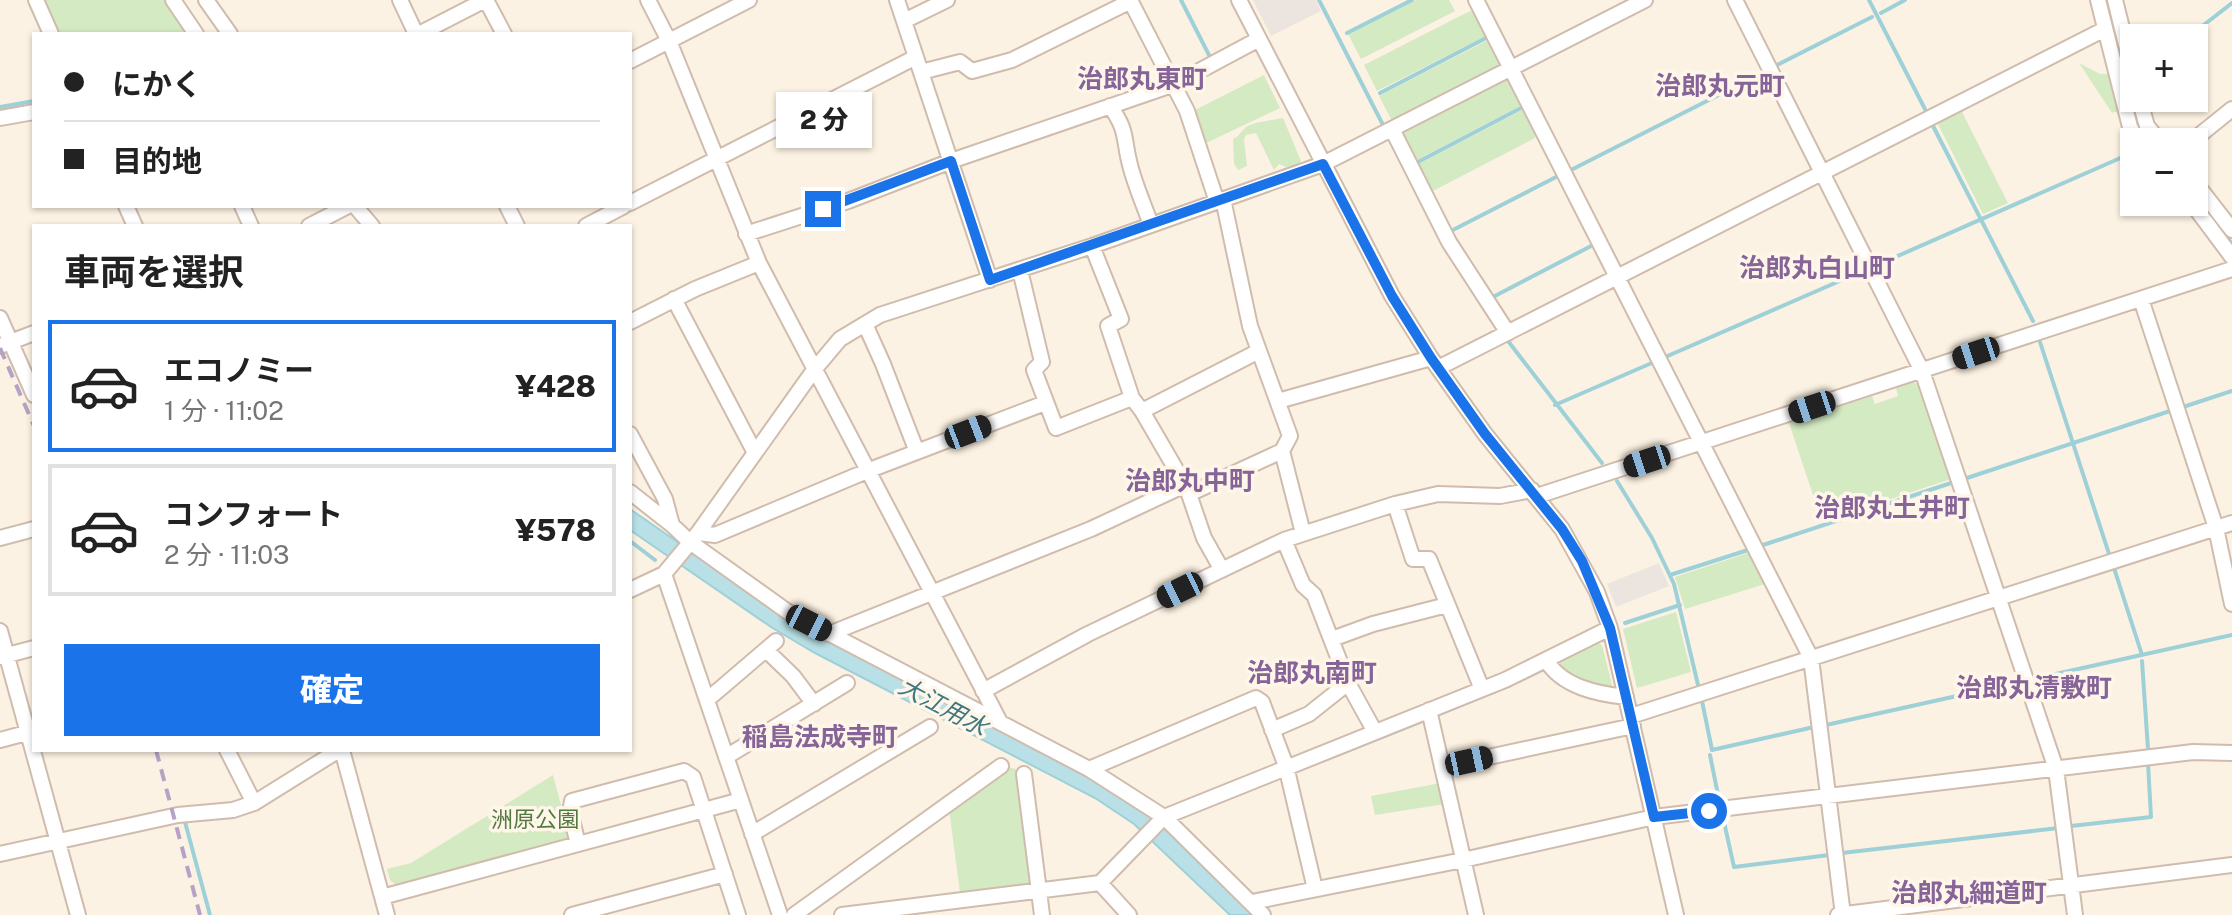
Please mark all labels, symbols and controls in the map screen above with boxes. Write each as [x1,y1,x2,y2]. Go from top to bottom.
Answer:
map controls [2120,24,2208,216]
button: + [2120,24,2208,112]
district label: 治郎丸東町 [1077,63,1207,94]
text: にかく [112,66,202,102]
district label: 治郎丸元町 [1655,70,1785,101]
callout: 2 分 [775,93,871,149]
text: 2 分 [800,104,848,135]
button: − [2120,128,2208,216]
text: 目的地 [112,143,202,179]
route end [805,191,841,227]
text: 車両を選択 [64,251,244,293]
district label: 治郎丸白山町 [1739,252,1895,283]
car [1949,334,2003,372]
icon: car [68,350,140,422]
text: エコノミー [164,352,314,388]
text: ¥428 [515,368,596,404]
car [1785,388,1839,426]
text: 1 分 · 11:02 [164,395,284,426]
car [941,412,995,452]
car [1620,442,1674,480]
district label: 治郎丸中町 [1125,465,1255,496]
district label: 治郎丸土井町 [1814,492,1970,523]
icon: car [68,494,140,566]
text: コンフォート [164,496,343,532]
text: ¥578 [515,512,596,548]
text: 2 分 · 11:03 [164,539,289,570]
car [1153,569,1207,611]
car [782,601,836,645]
button: 確定 [64,644,600,736]
district label: 治郎丸南町 [1247,657,1377,688]
water label: 大江用水 [895,671,995,742]
district label: 治郎丸清敷町 [1956,672,2112,703]
district label: 稲島法成寺町 [742,721,898,752]
car [1443,744,1495,778]
route start [1691,793,1727,829]
park label: 洲原公園 [491,806,579,832]
district label: 治郎丸細道町 [1891,877,2047,908]

